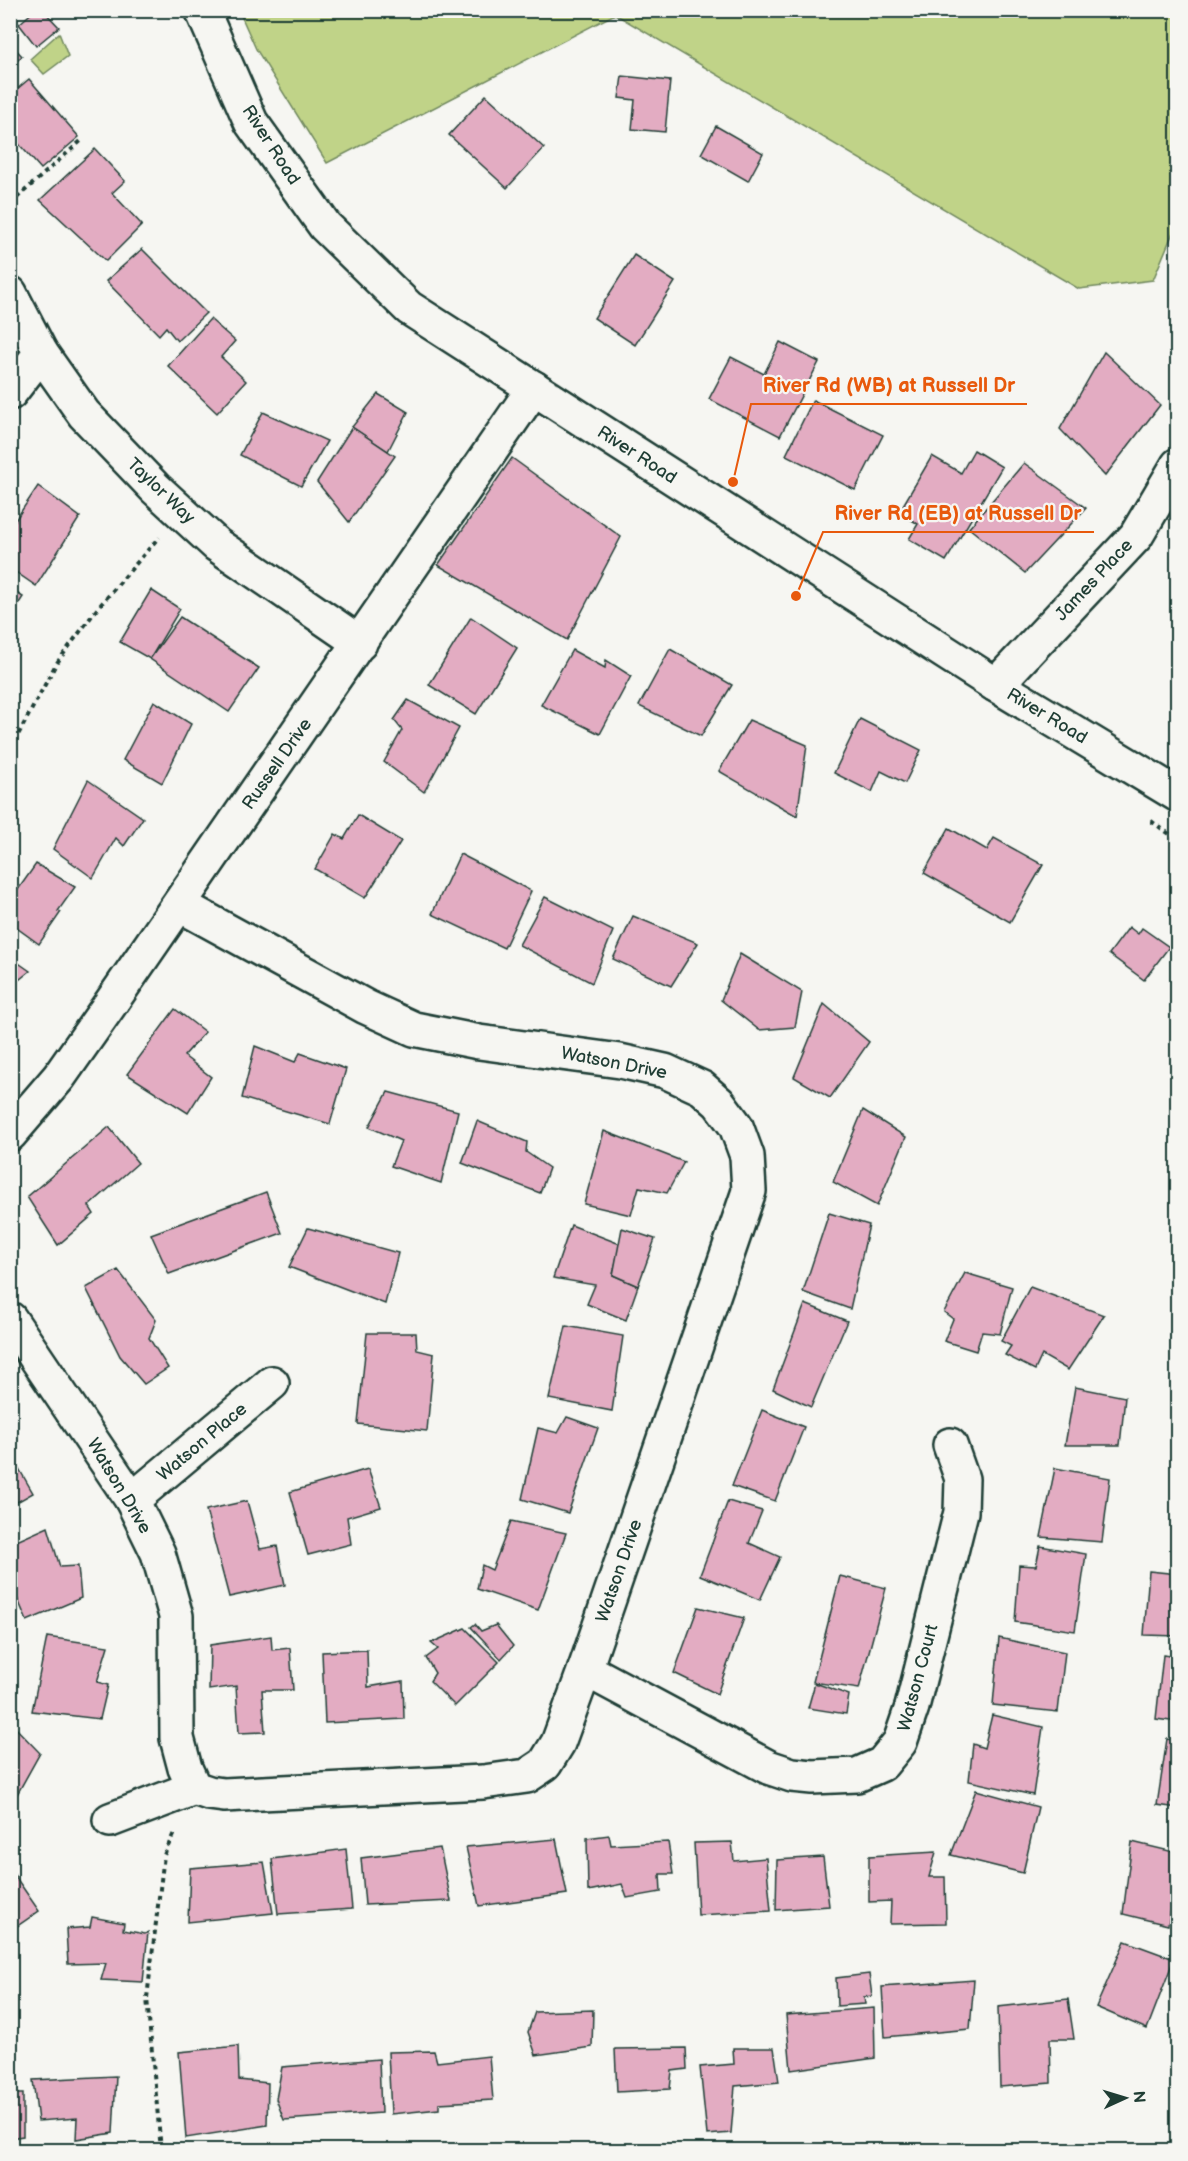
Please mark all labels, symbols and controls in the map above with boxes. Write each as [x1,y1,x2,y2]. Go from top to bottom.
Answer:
street label: River Road [238,101,304,189]
callout: River Rd (WB) at Russell Dr [751,366,1027,404]
text: River Rd (WB) at Russell Dr [763,374,1016,398]
street label: River Road [593,422,681,488]
street label: Taylor Way [123,454,200,529]
callout: River Rd (EB) at Russell Dr [823,494,1094,532]
text: River Rd (EB) at Russell Dr [835,502,1083,526]
street label: James Place [1051,534,1137,625]
street label: River Road [1003,684,1091,748]
street label: Russell Drive [238,714,316,814]
street label: Watson Drive [559,1042,669,1084]
street label: Watson Place [153,1398,251,1486]
street label: Watson Drive [82,1435,156,1538]
street label: Watson Drive [592,1517,647,1625]
street label: Watson Court [894,1622,943,1734]
north arrow [1095,2068,1155,2128]
text: N [1129,2090,1148,2104]

